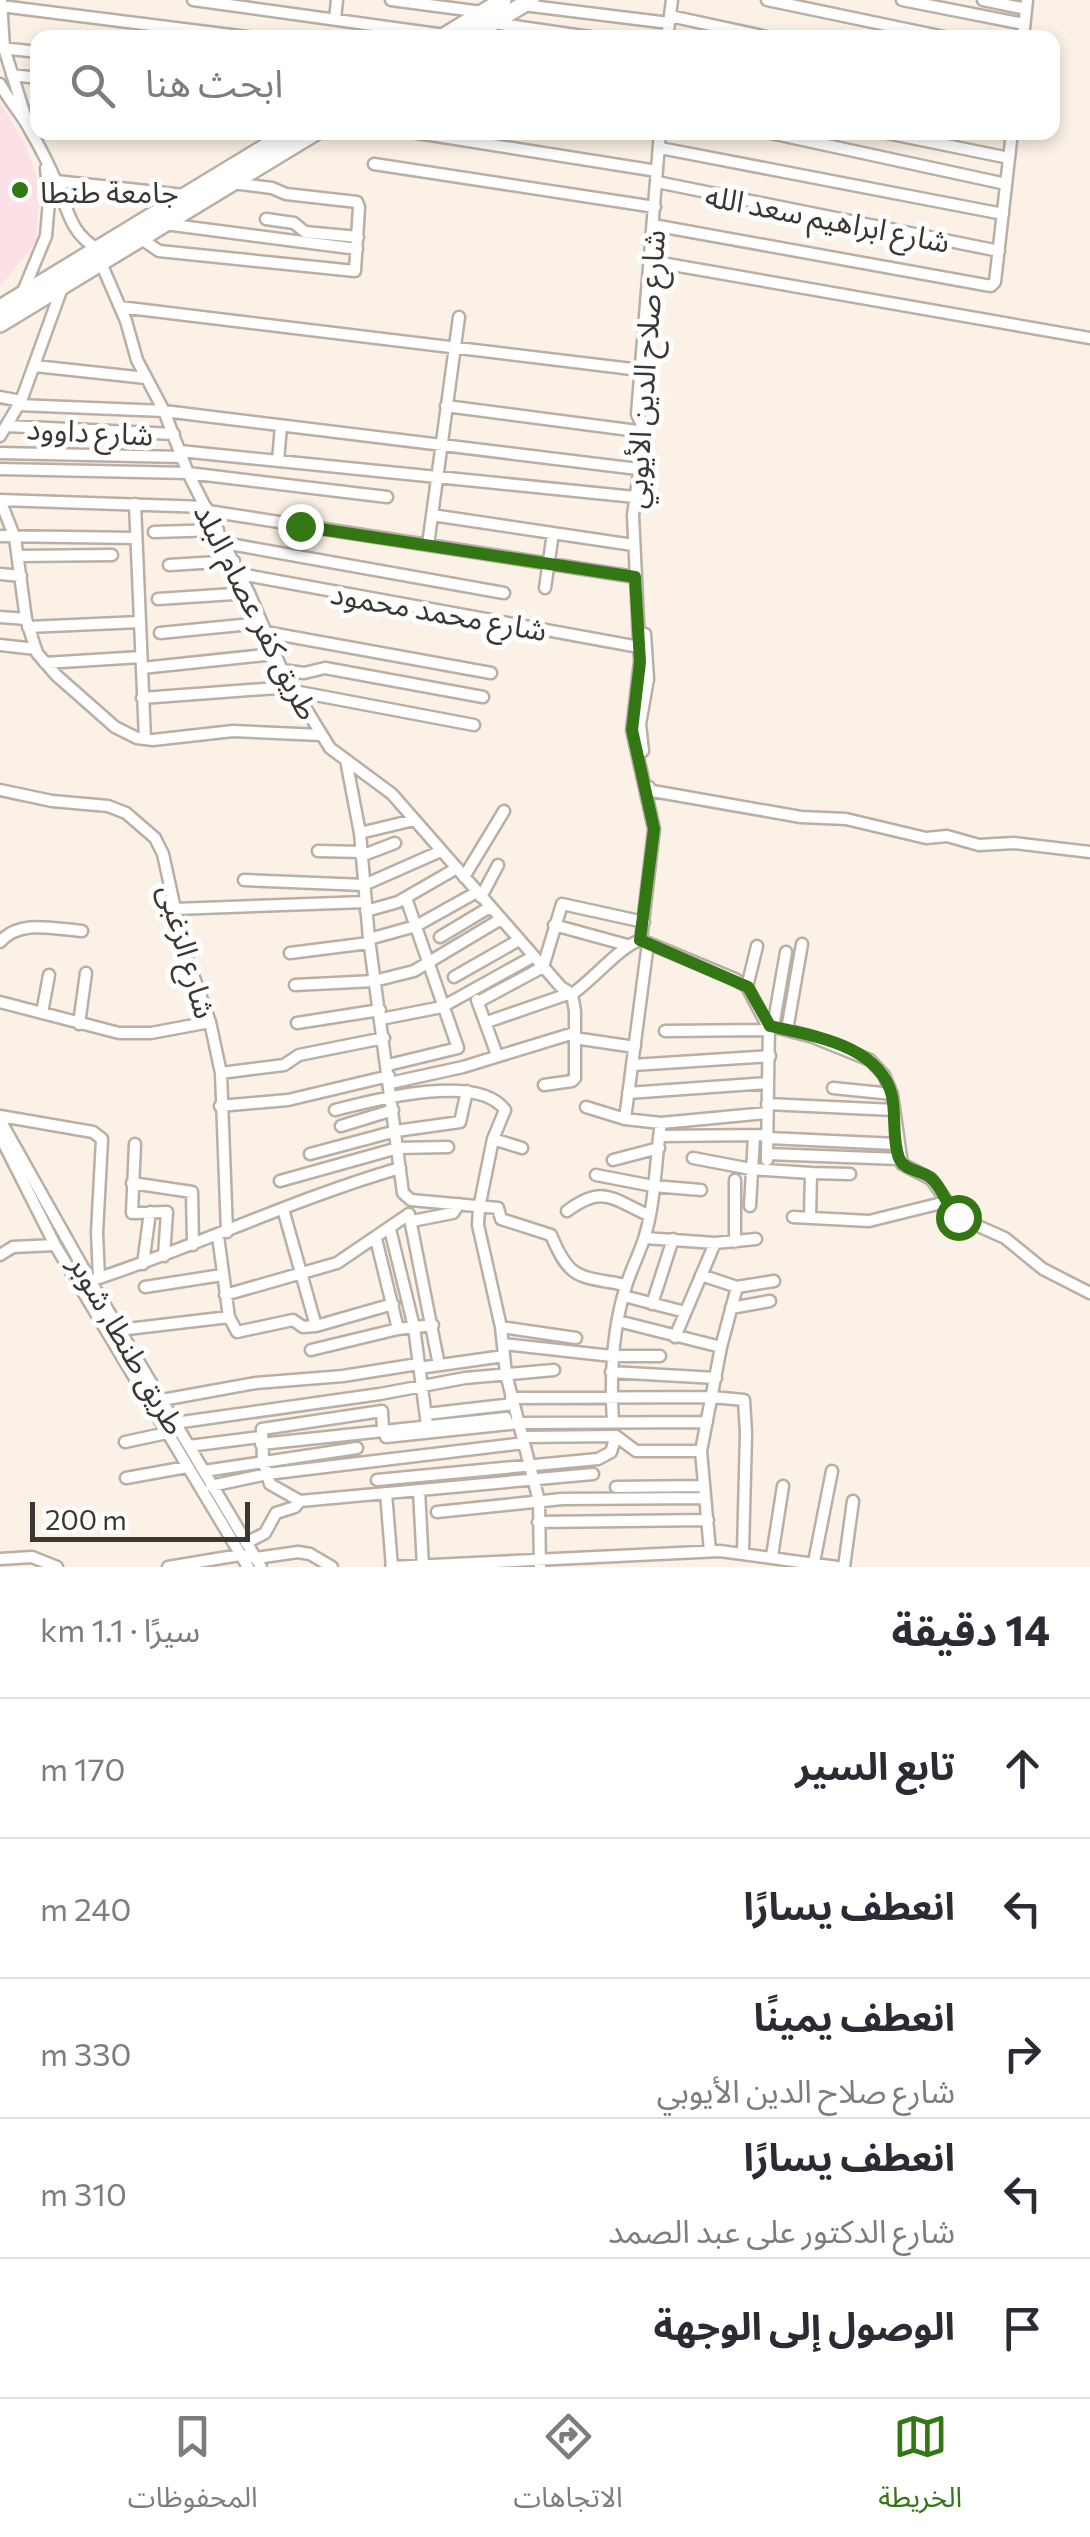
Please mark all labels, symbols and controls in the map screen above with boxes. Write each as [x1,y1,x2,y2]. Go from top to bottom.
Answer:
search box [30,30,1060,140]
icon: search [65,58,120,113]
text: ابحث هنا [145,58,283,105]
place label: جامعة طنطا [40,172,179,209]
street label: شارع ابراهيم سعد الله [701,175,953,266]
marker: جامعة طنطا [9,179,31,201]
street label: شارع صلاح الدين الأيوبي [615,228,678,510]
street label: شارع داوود [25,408,154,458]
street label: طريق كفر عصام البلد [182,497,328,728]
route end [278,504,324,550]
street label: شارع محمد محمود [327,573,550,653]
street label: شارع الزغبى [146,880,226,1024]
route start [936,1195,982,1241]
street label: طريق طنطا, شوبر [60,1247,195,1441]
scale bar [30,1497,250,1542]
text: 200 m [45,1502,127,1536]
text: 14 دقيقة [892,1603,1050,1655]
text: سيرًا · 1.1 km [40,1609,200,1649]
text: تابع السير [795,1741,955,1788]
icon: ahead [995,1741,1050,1796]
text: 170 m [40,1748,125,1788]
text: انعطف يسارًا [744,1881,955,1928]
icon: left [995,1881,1050,1936]
text: 240 m [40,1888,131,1928]
text: انعطف يمينًا [753,1992,955,2039]
icon: right [995,2026,1050,2081]
text: 330 m [40,2033,131,2073]
text: شارع صلاح الدين الأيوبي [657,2070,955,2110]
text: انعطف يسارًا [744,2132,955,2179]
icon: left [995,2166,1050,2221]
text: 310 m [40,2173,127,2213]
text: شارع الدكتور على عبد الصمد [608,2210,955,2250]
text: الوصول إلى الوجهة [654,2301,955,2348]
icon: arrive [995,2301,1050,2356]
tab: المحفوظات [128,2409,258,2528]
tab: الاتجاهات [513,2409,623,2528]
tab: الخريطة [878,2409,962,2528]

